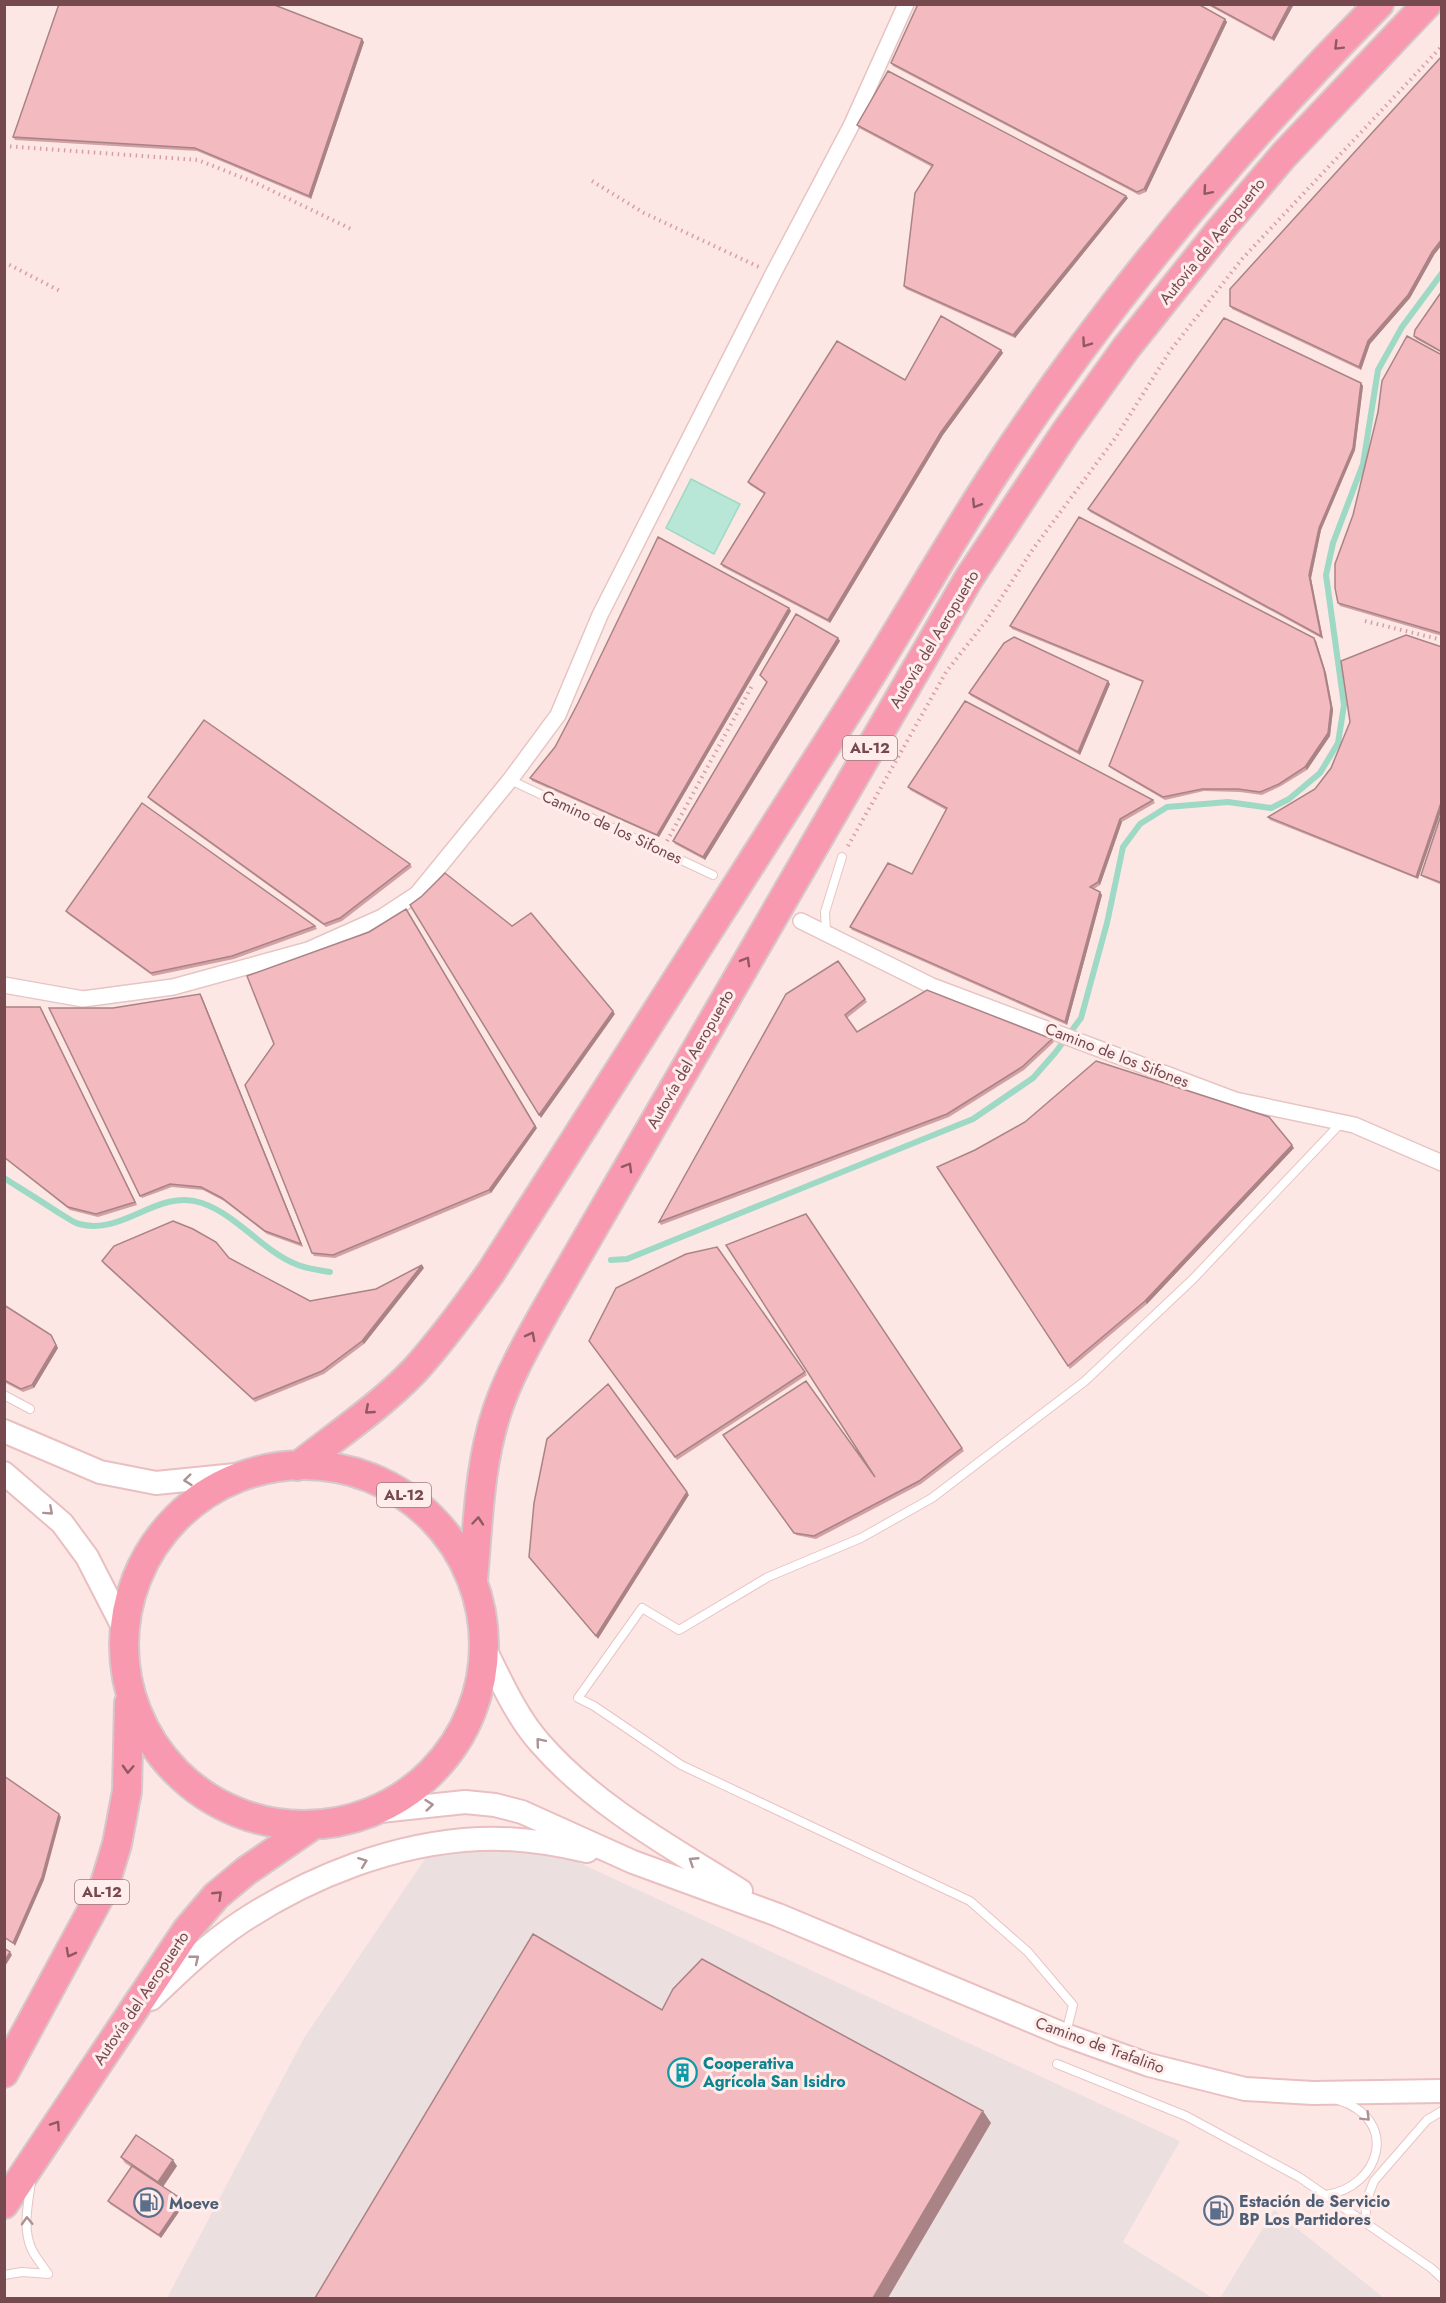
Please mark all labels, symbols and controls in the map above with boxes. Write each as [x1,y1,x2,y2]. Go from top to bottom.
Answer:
one-way arrow [1334,39,1344,50]
street label: Autovía del Aeropuerto [1154,173,1271,309]
one-way arrow [1203,184,1214,195]
one-way arrow [1082,337,1093,348]
one-way arrow [971,498,983,508]
street label: Autovía del Aeropuerto [884,566,984,712]
road number: AL-12 [843,736,897,760]
street label: Camino de los Sifones [538,784,686,870]
one-way arrow [739,957,751,967]
street label: Autovía del Aeropuerto [641,985,739,1133]
street label: Camino de los Sifones [1042,1017,1192,1093]
one-way arrow [621,1162,632,1173]
one-way arrow [524,1332,535,1342]
one-way arrow [365,1403,376,1414]
one-way arrow [183,1473,193,1486]
road number: AL-12 [377,1483,431,1507]
one-way arrow [42,1504,52,1515]
one-way arrow [472,1517,485,1526]
one-way arrow [536,1738,547,1749]
one-way arrow [122,1764,134,1773]
one-way arrow [424,1800,433,1812]
one-way arrow [689,1856,699,1868]
one-way arrow [357,1857,368,1869]
road number: AL-12 [75,1880,129,1904]
one-way arrow [211,1892,222,1903]
street label: Autovía del Aeropuerto [88,1926,195,2070]
one-way arrow [66,1946,77,1957]
one-way arrow [188,1955,199,1966]
street label: Camino de Trafaliño [1032,2011,1168,2079]
place label: Cooperativa Agrícola San Isidro [702,2052,846,2093]
building icon: Cooperativa Agrícola San Isidro [666,2056,698,2088]
one-way arrow [1358,2109,1369,2120]
one-way arrow [49,2121,60,2132]
fuel station icon: Moeve [132,2187,164,2219]
place label: Estación de Servicio BP Los Partidores [1239,2190,1390,2231]
place label: Moeve [169,2192,219,2215]
fuel station icon: Estación de Servicio BP Los Partidores [1202,2194,1234,2226]
one-way arrow [21,2216,33,2225]

